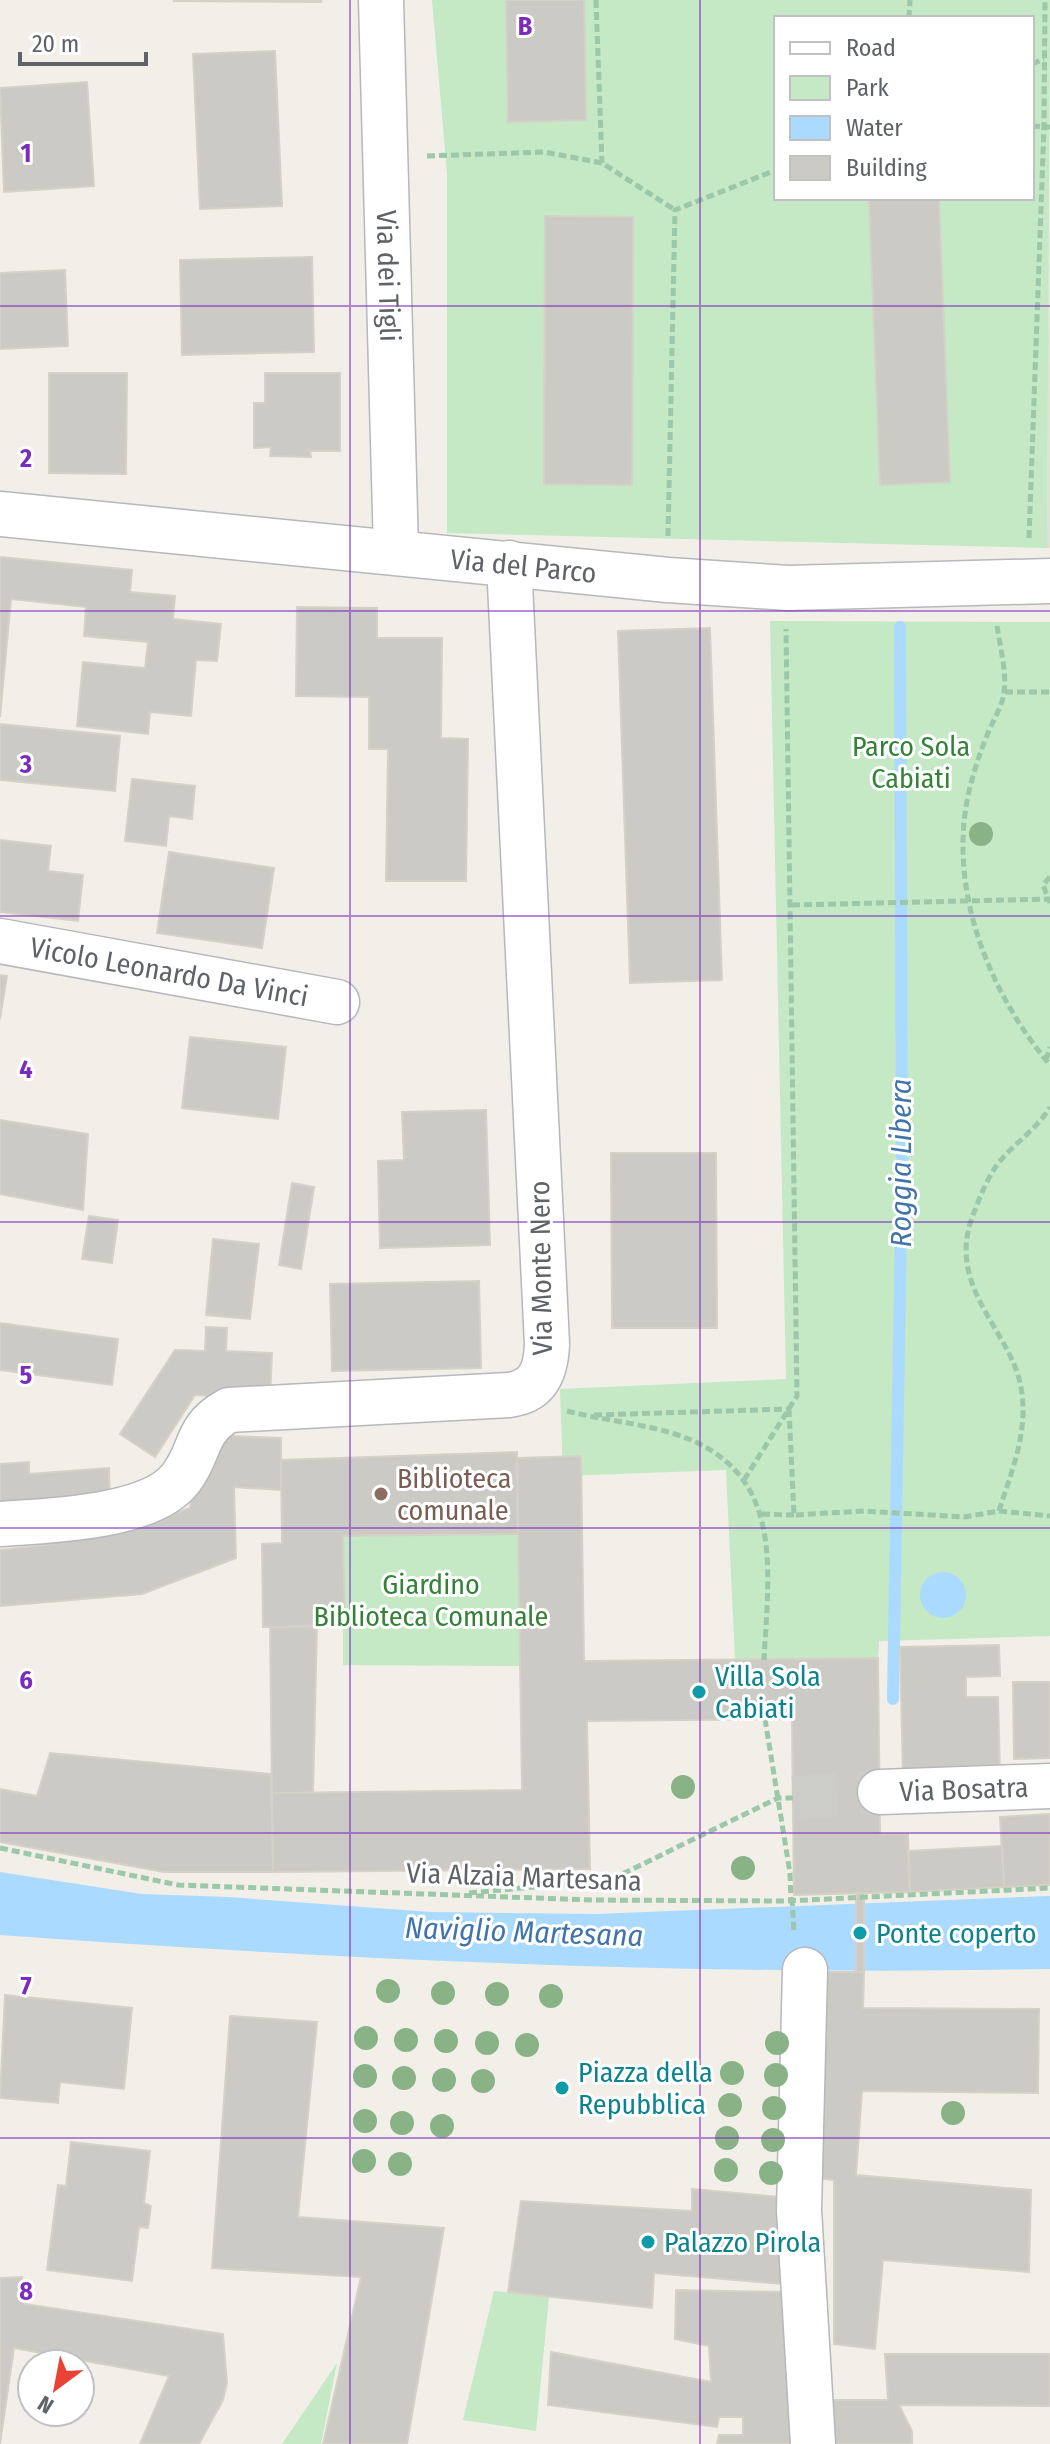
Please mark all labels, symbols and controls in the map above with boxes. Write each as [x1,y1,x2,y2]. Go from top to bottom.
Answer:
text: B [518,11,533,42]
scale bar [20,16,146,66]
legend [774,16,1034,200]
text: 20 m [32,30,79,58]
text: Road [846,34,896,62]
text: Park [846,74,889,102]
text: Water [846,114,903,142]
text: 1 [21,138,32,169]
text: Building [846,154,928,182]
street label: Via dei Tigli [370,210,407,342]
text: 2 [19,443,32,474]
street label: Via del Parco [449,542,598,589]
park label: Parco Sola Cabiati [852,730,970,795]
text: 3 [19,749,32,780]
street label: Vicolo Leonardo Da Vinci [28,930,311,1013]
text: 4 [19,1054,33,1085]
water label: Roggia Libera [883,1079,919,1247]
street label: Via Monte Nero [523,1180,559,1356]
text: 5 [20,1360,33,1391]
place label: Biblioteca comunale [397,1462,511,1527]
marker: Biblioteca comunale [372,1485,390,1503]
park label: Giardino Biblioteca Comunale [314,1568,548,1633]
place label: Villa Sola Cabiati [715,1660,821,1725]
text: 6 [19,1665,33,1696]
marker: Villa Sola Cabiati [690,1683,708,1701]
street label: Via Bosatra [899,1770,1029,1808]
street label: Via Alzaia Martesana [406,1856,642,1898]
water label: Naviglio Martesana [404,1910,644,1954]
place label: Ponte coperto [876,1917,1037,1950]
marker: Ponte coperto [851,1924,869,1942]
text: 7 [20,1971,32,2002]
place label: Piazza della Repubblica [578,2056,713,2121]
marker: Piazza della Repubblica [553,2079,571,2097]
place label: Palazzo Pirola [664,2226,821,2259]
marker: Palazzo Pirola [639,2233,657,2251]
text: 8 [19,2276,33,2307]
north arrow [16,2348,96,2428]
text: N [33,2390,58,2419]

